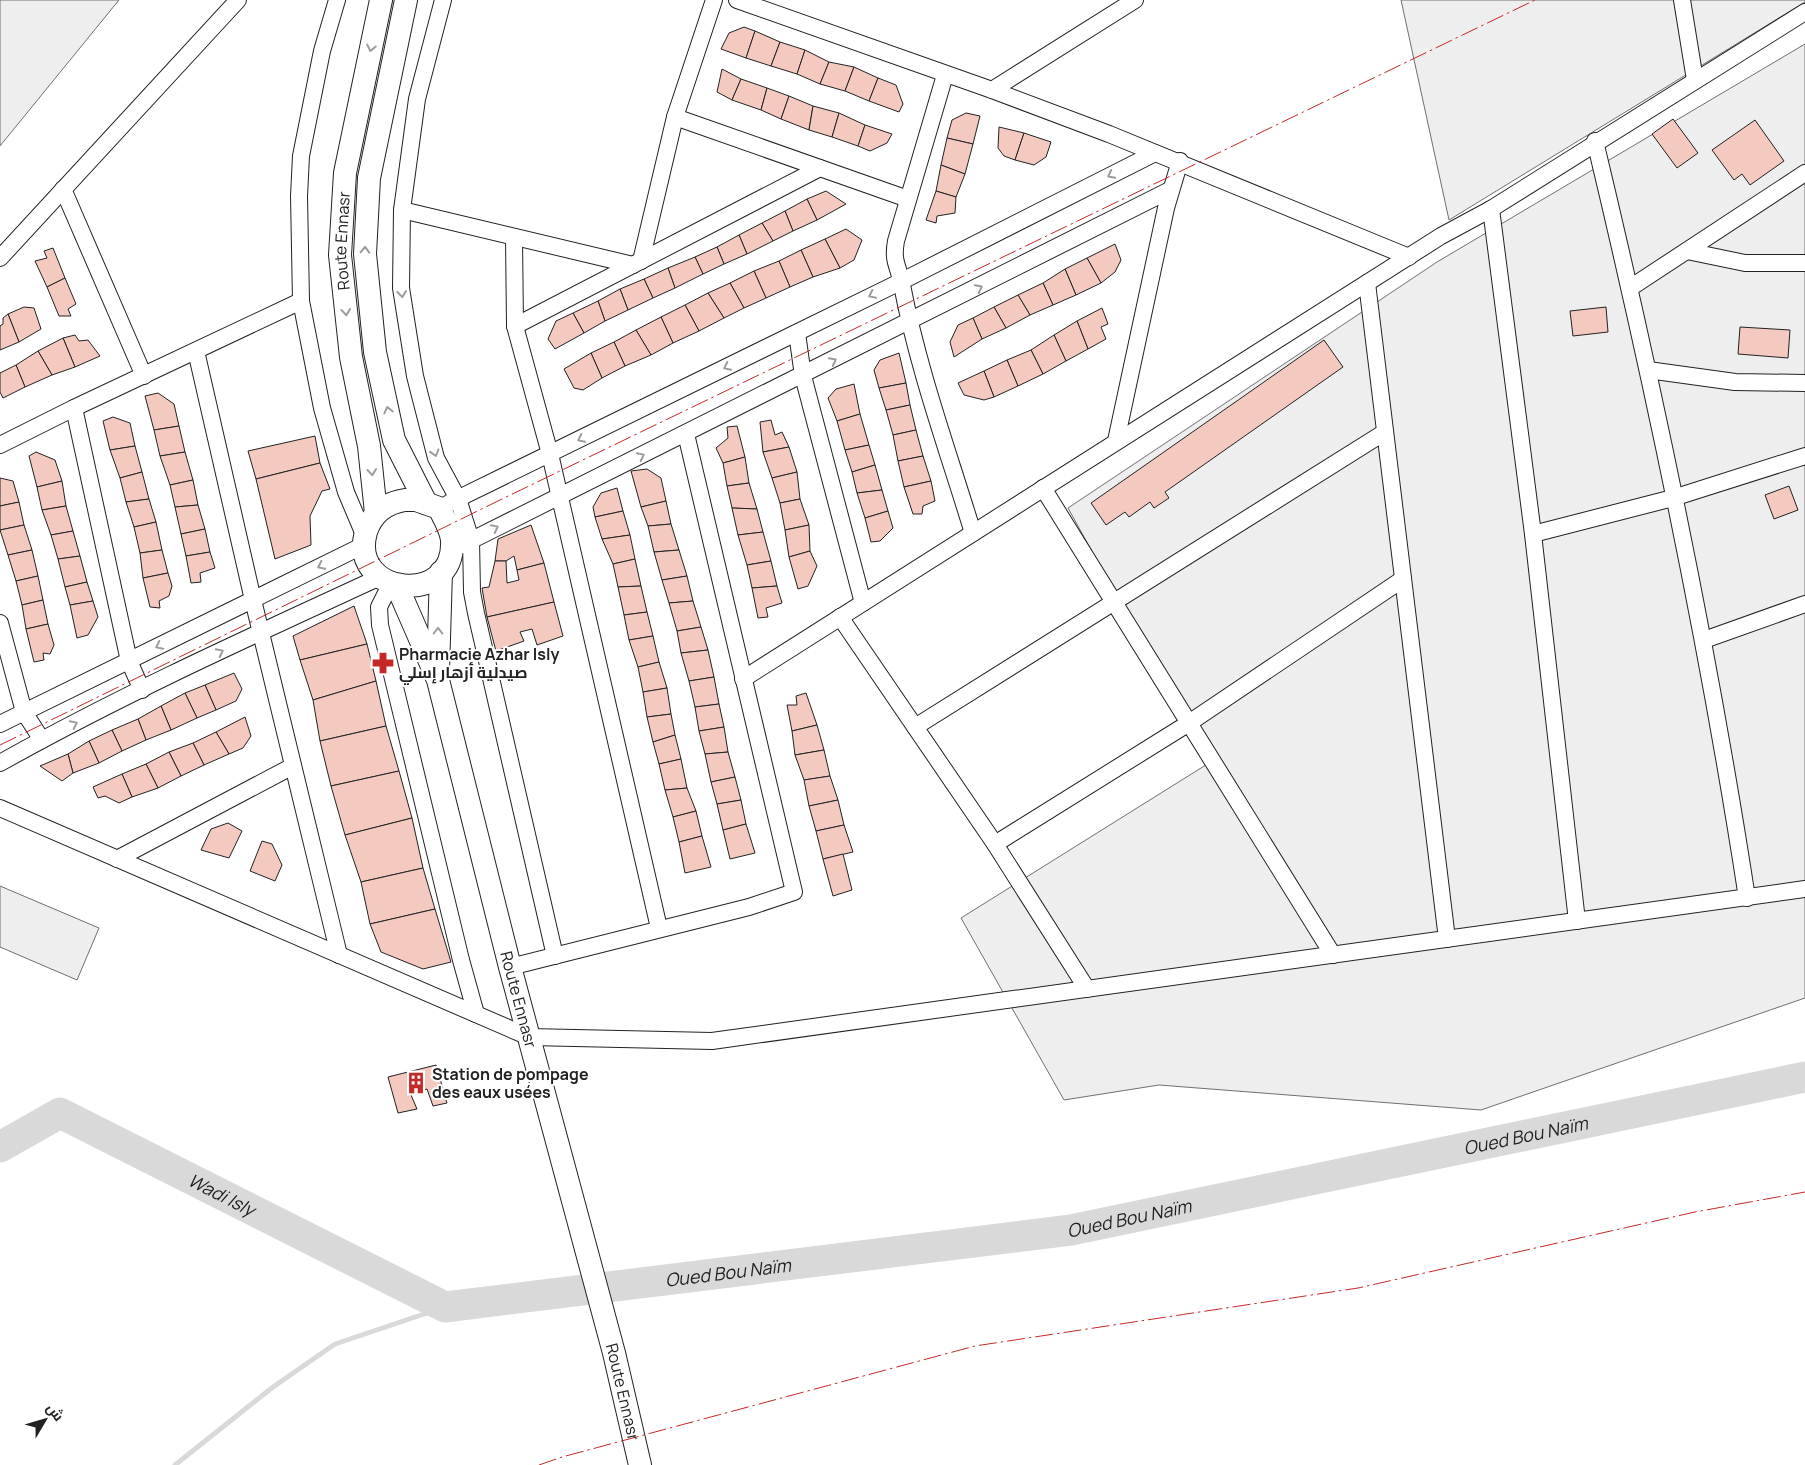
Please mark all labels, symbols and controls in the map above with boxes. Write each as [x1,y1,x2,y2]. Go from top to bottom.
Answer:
one-way arrow [366,43,377,52]
one-way arrow [1107,169,1116,179]
street label: Route Ennasr [329,191,355,291]
one-way arrow [360,245,370,253]
one-way arrow [973,284,982,294]
one-way arrow [869,289,878,299]
one-way arrow [396,290,407,298]
one-way arrow [340,308,351,316]
one-way arrow [828,357,837,367]
one-way arrow [723,361,732,371]
one-way arrow [383,406,394,415]
one-way arrow [577,432,586,443]
one-way arrow [429,448,439,456]
one-way arrow [635,452,644,462]
one-way arrow [366,469,377,477]
one-way arrow [490,524,499,534]
one-way arrow [317,560,326,570]
one-way arrow [433,627,443,634]
one-way arrow [155,639,164,650]
place label: Pharmacie Azhar Isly صيدلية أزهار إسلي [399,643,559,685]
one-way arrow [215,648,224,658]
pharmacy icon: Pharmacie Azhar Isly صيدلية أزهار إسلي [370,650,396,676]
one-way arrow [69,720,78,730]
street label: Route Ennasr [495,949,542,1050]
place label: Station de pompage des eaux usées [432,1063,589,1103]
building icon: Station de pompage des eaux usées [403,1070,429,1096]
water label: Oued Bou Naïm [1461,1110,1591,1160]
water label: Wadi Isly [184,1168,261,1222]
water label: Oued Bou Naïm [1065,1193,1195,1243]
water label: Oued Bou Naïm [664,1252,794,1292]
street label: Route Ennasr [601,1341,645,1443]
north arrow [20,1395,70,1445]
text: ش [43,1399,69,1425]

